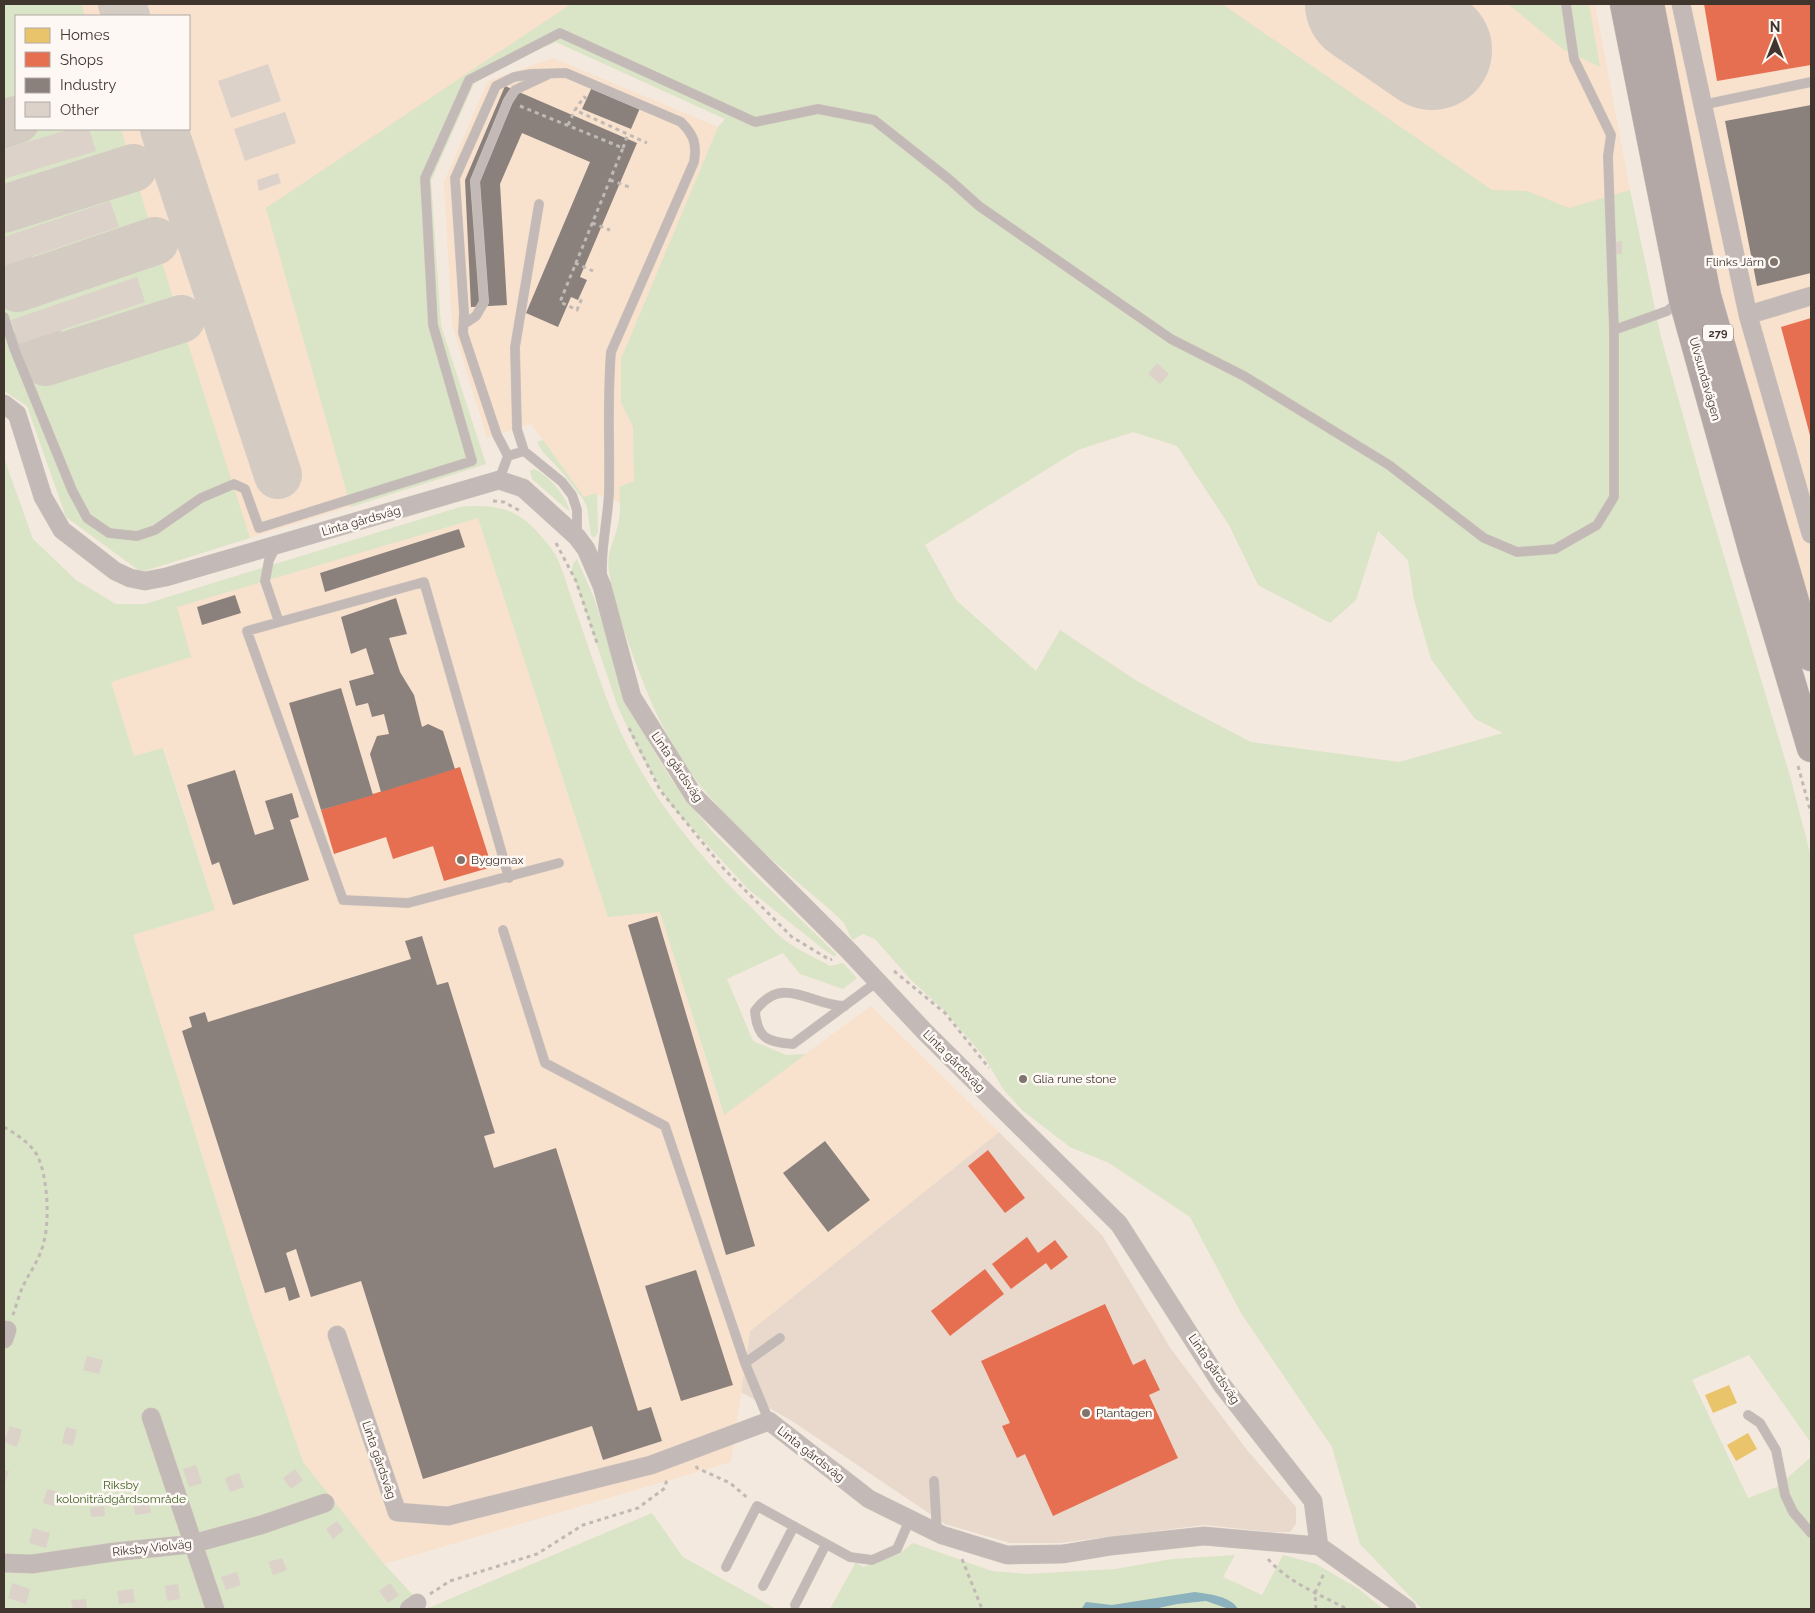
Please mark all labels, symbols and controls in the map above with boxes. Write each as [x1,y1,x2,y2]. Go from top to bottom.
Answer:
legend [15,15,190,130]
north arrow [1750,15,1800,65]
text: N [1770,19,1780,35]
text: Homes [60,26,110,44]
text: Shops [60,51,103,69]
text: Industry [60,76,116,94]
text: Other [60,101,100,119]
place label: Flinks Järn [1706,255,1764,269]
marker: Flinks Järn [1768,256,1780,268]
road number: 279 [1703,324,1733,342]
street label: Ulvsundavägen [1686,336,1724,422]
street label: Linta gårdsväg [320,503,402,539]
street label: Linta gårdsväg [648,729,706,805]
place label: Byggmax [471,853,524,867]
marker: Byggmax [455,854,467,866]
street label: Linta gårdsväg [920,1027,988,1095]
place label: Glia rune stone [1033,1072,1116,1086]
marker: Glia rune stone [1017,1073,1029,1085]
street label: Linta gårdsväg [1185,1331,1243,1407]
place label: Plantagen [1096,1406,1152,1420]
marker: Plantagen [1080,1407,1092,1419]
street label: Linta gårdsväg [359,1419,399,1501]
street label: Linta gårdsväg [775,1423,847,1485]
park label: Riksby koloniträdgårdsområde [56,1478,186,1506]
street label: Riksby Violväg [112,1537,192,1559]

